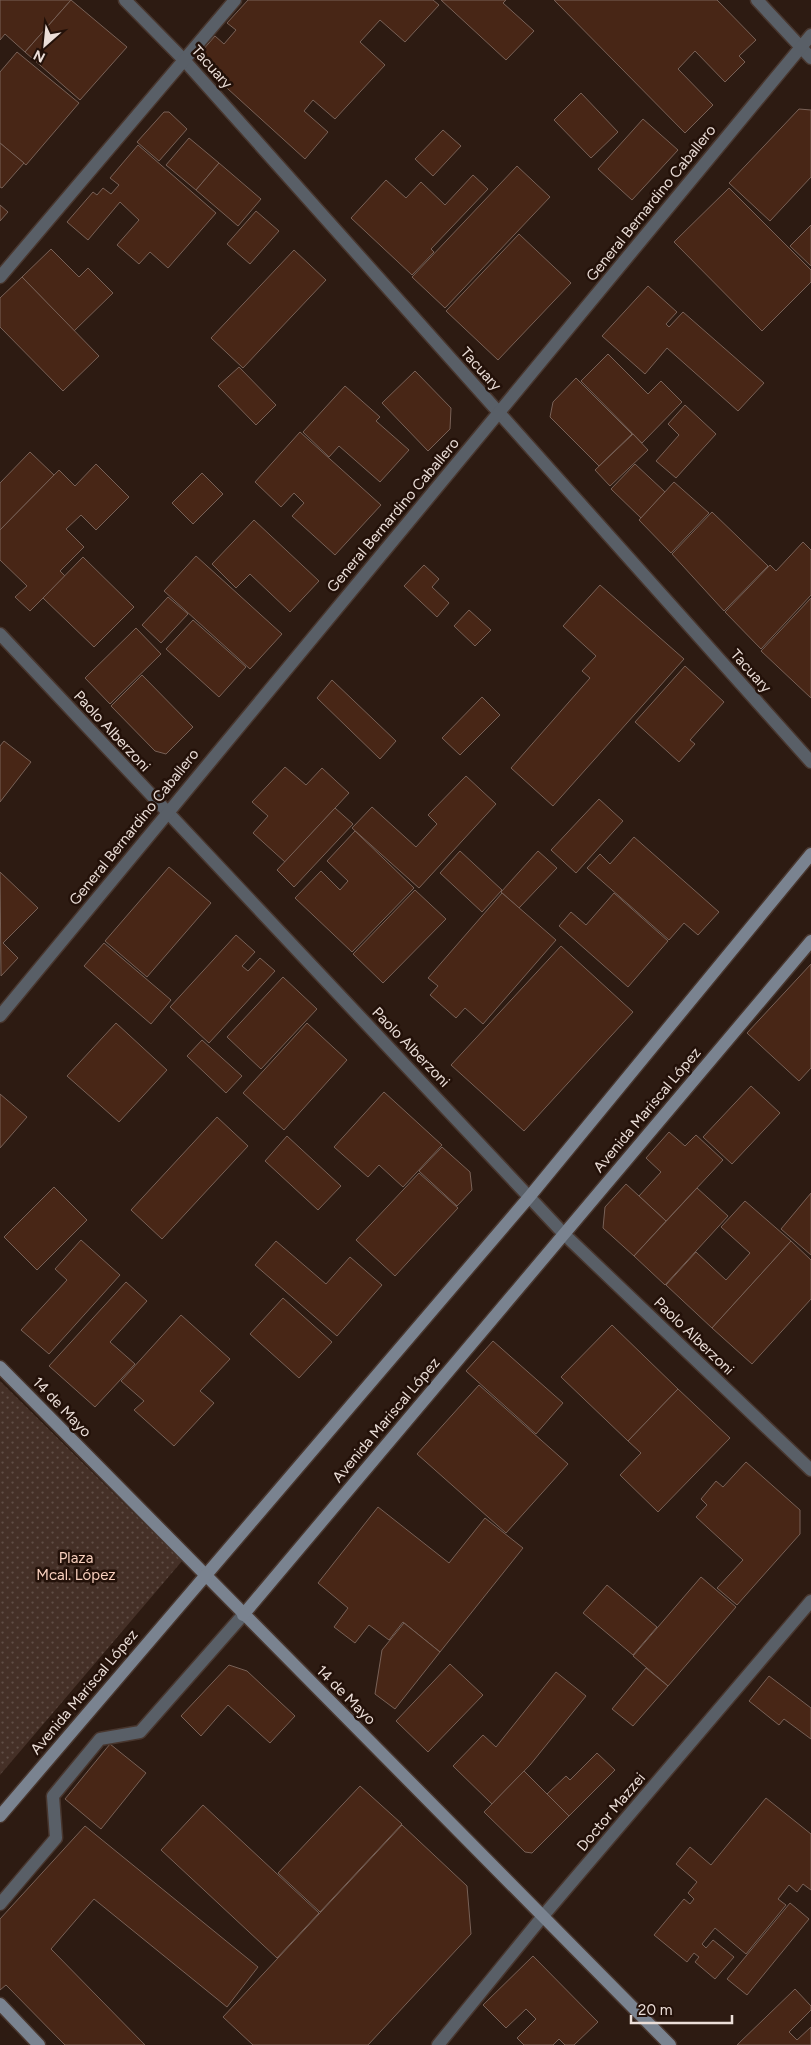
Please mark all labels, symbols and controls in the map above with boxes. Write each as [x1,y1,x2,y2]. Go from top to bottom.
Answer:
north arrow [20,20,70,70]
street label: Tacuary [188,42,236,92]
text: N [31,46,48,66]
street label: General Bernardino Caballero [582,121,720,285]
street label: Tacuary [457,344,505,394]
street label: General Bernardino Caballero [323,434,463,596]
street label: Tacuary [727,646,775,696]
street label: Paolo Alberzoni [70,687,154,775]
street label: General Bernardino Caballero [65,745,203,909]
street label: Paolo Alberzoni [368,1003,454,1091]
street label: Avenida Mariscal López [590,1044,704,1176]
street label: Paolo Alberzoni [650,1293,738,1379]
street label: Avenida Mariscal López [329,1354,443,1486]
street label: 14 de Mayo [29,1373,95,1441]
park label: Plaza Mcal. López [36,1549,116,1584]
street label: Avenida Mariscal López [27,1626,141,1758]
street label: 14 de Mayo [313,1662,380,1729]
street label: Doctor Mazzei [573,1769,649,1855]
scale bar [631,1992,732,2024]
text: 20 m [638,2001,672,2019]

